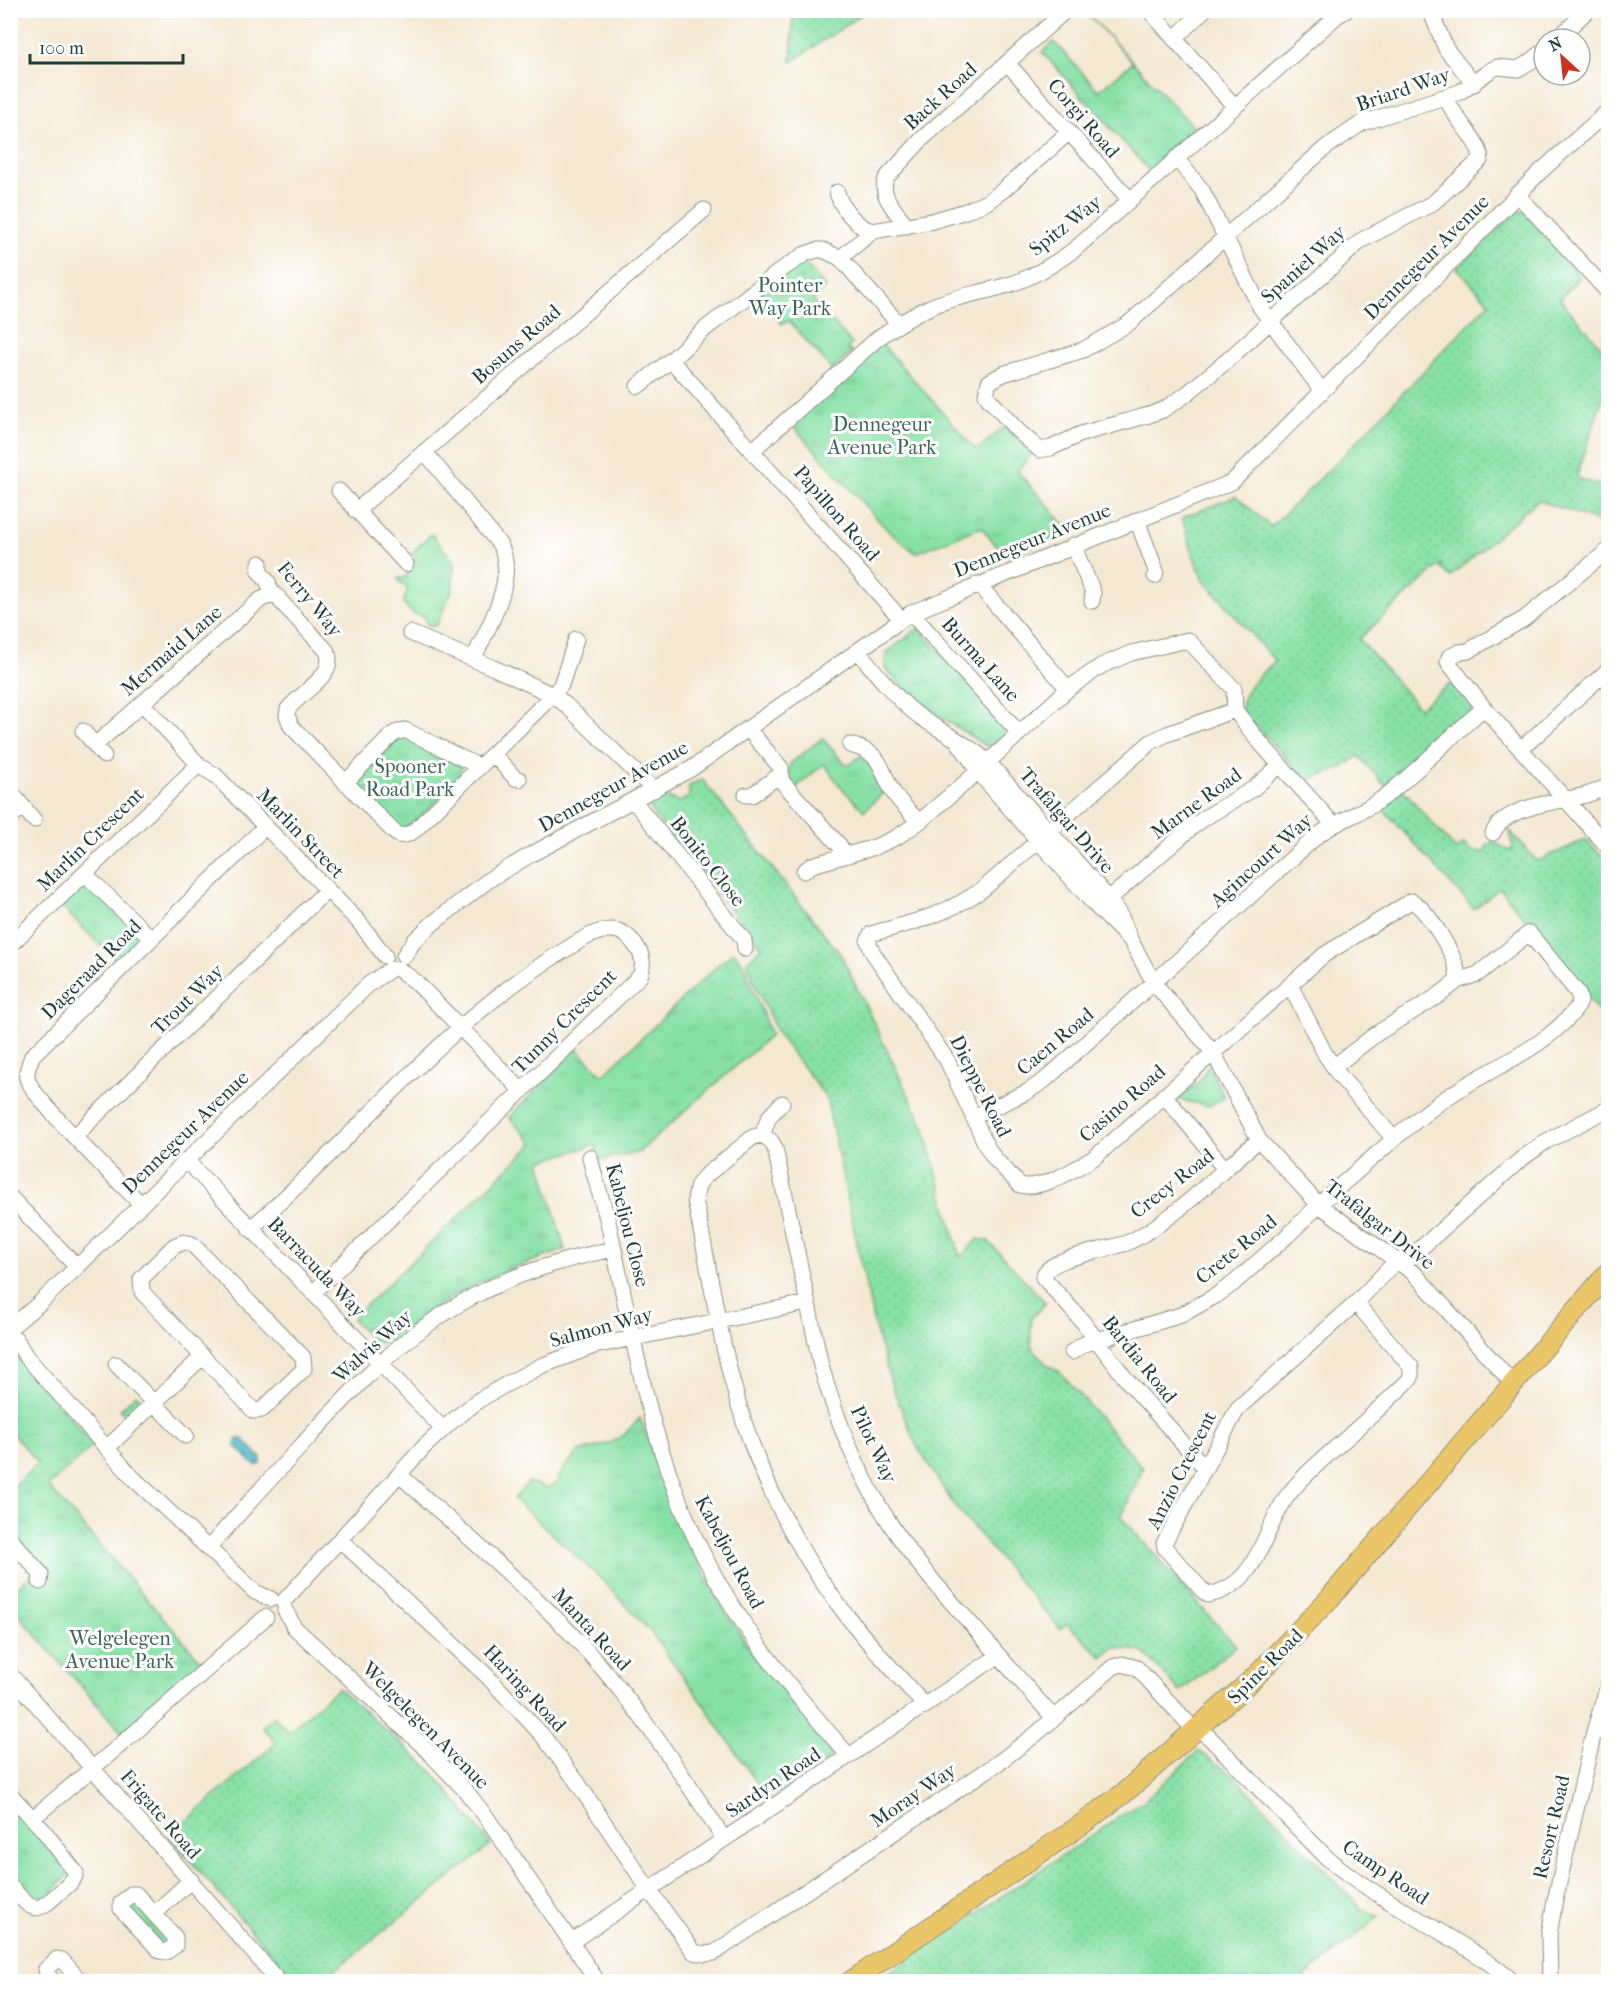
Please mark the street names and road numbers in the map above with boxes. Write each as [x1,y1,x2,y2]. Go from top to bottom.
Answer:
street label: Back Road [899,57,982,135]
street label: Briard Way [1353,62,1454,116]
street label: Corgi Road [1043,74,1125,163]
street label: Spitz Way [1025,189,1107,261]
street label: Dennegeur Avenue [1359,190,1494,325]
street label: Spaniel Way [1257,220,1351,308]
street label: Bosuns Road [467,299,566,389]
street label: Papillon Road [789,461,885,567]
street label: Dennegeur Avenue [950,498,1114,582]
street label: Ferry Way [272,557,348,643]
street label: Mermaid Lane [116,600,227,700]
street label: Burma Lane [937,612,1025,706]
street label: Dennegeur Avenue [534,736,692,837]
street label: Marne Road [1147,762,1247,844]
street label: Trafalgar Drive [1014,763,1119,878]
street label: Marlin Crescent [32,783,149,896]
street label: Marlin Street [252,784,349,883]
street label: Agincourt Way [1205,808,1318,913]
street label: Bonito Close [665,812,750,911]
street label: Dageraad Road [37,914,147,1024]
street label: Trout Way [147,959,229,1039]
street label: Tunny Crescent [507,964,621,1078]
street label: Caen Road [1012,1002,1099,1080]
street label: Dieppe Road [945,1031,1017,1142]
street label: Casino Road [1075,1059,1171,1147]
street label: Dennegeur Avenue [117,1066,254,1199]
street label: Crecy Road [1126,1143,1220,1223]
street label: Kabeljou Close [601,1161,654,1289]
street label: Trafalgar Drive [1320,1174,1439,1274]
street label: Crete Road [1191,1209,1282,1289]
street label: Barracuda Way [263,1212,371,1323]
street label: Salmon Way [547,1302,656,1352]
street label: Walvis Way [327,1304,418,1388]
street label: Bardia Road [1098,1311,1182,1408]
street label: Pilot Way [846,1402,902,1488]
street label: Anzio Crescent [1141,1407,1221,1534]
street label: Kabeljou Road [690,1492,770,1614]
street label: Manta Road [548,1583,636,1676]
street label: Spine Road [1223,1623,1309,1709]
street label: Haring Road [479,1640,572,1737]
street label: Welgelegen Avenue [357,1656,494,1794]
street label: Sardyn Road [721,1742,826,1823]
street label: Moray Way [866,1758,962,1832]
street label: Frigate Road [116,1765,206,1865]
street label: Resort Road [1528,1772,1575,1881]
street label: Camp Road [1338,1835,1434,1910]

